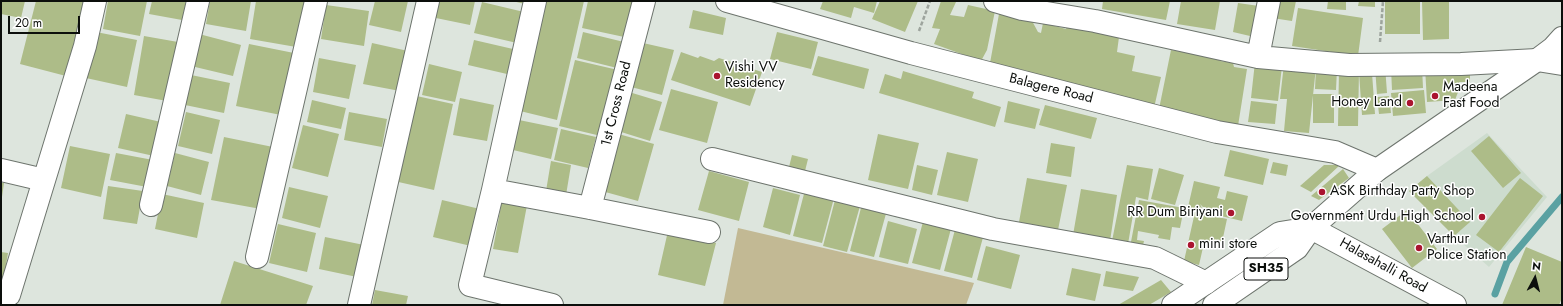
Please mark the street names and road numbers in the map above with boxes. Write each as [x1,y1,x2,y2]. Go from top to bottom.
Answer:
street label: 1st Cross Road [598,60,636,148]
street label: Balagere Road [1007,70,1095,108]
street label: Halasahalli Road [1336,235,1430,297]
road number: SH35 [1244,258,1288,280]

